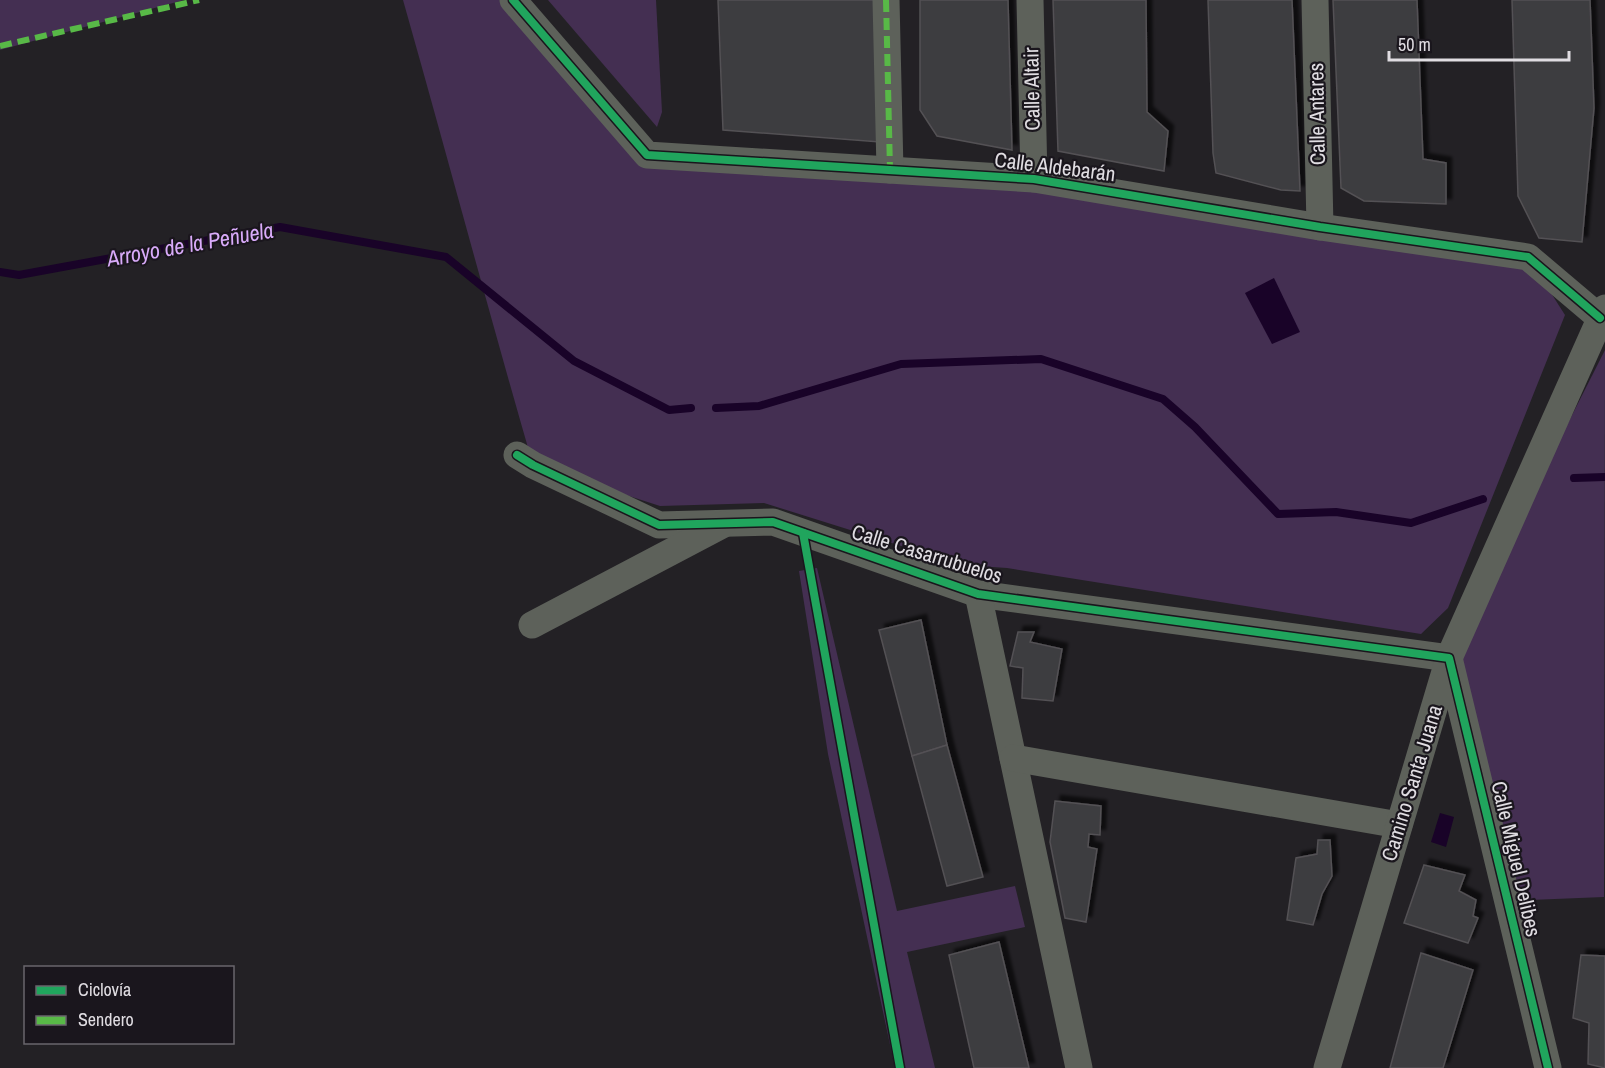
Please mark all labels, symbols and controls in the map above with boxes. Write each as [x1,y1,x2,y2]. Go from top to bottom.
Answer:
scale bar [1389,24,1569,62]
text: 50 m [1398,32,1431,57]
street label: Calle Altair [1016,47,1047,131]
street label: Calle Antares [1301,63,1332,165]
street label: Calle Aldebarán [993,145,1117,188]
water label: Arroyo de la Peñuela [103,215,276,274]
street label: Calle Casarrubuelos [848,517,1006,590]
street label: Camino Santa Juana [1374,701,1449,864]
street label: Calle Miguel Delibes [1484,778,1548,940]
legend [24,966,234,1044]
text: Ciclovía [78,977,131,1002]
text: Sendero [78,1007,134,1032]

